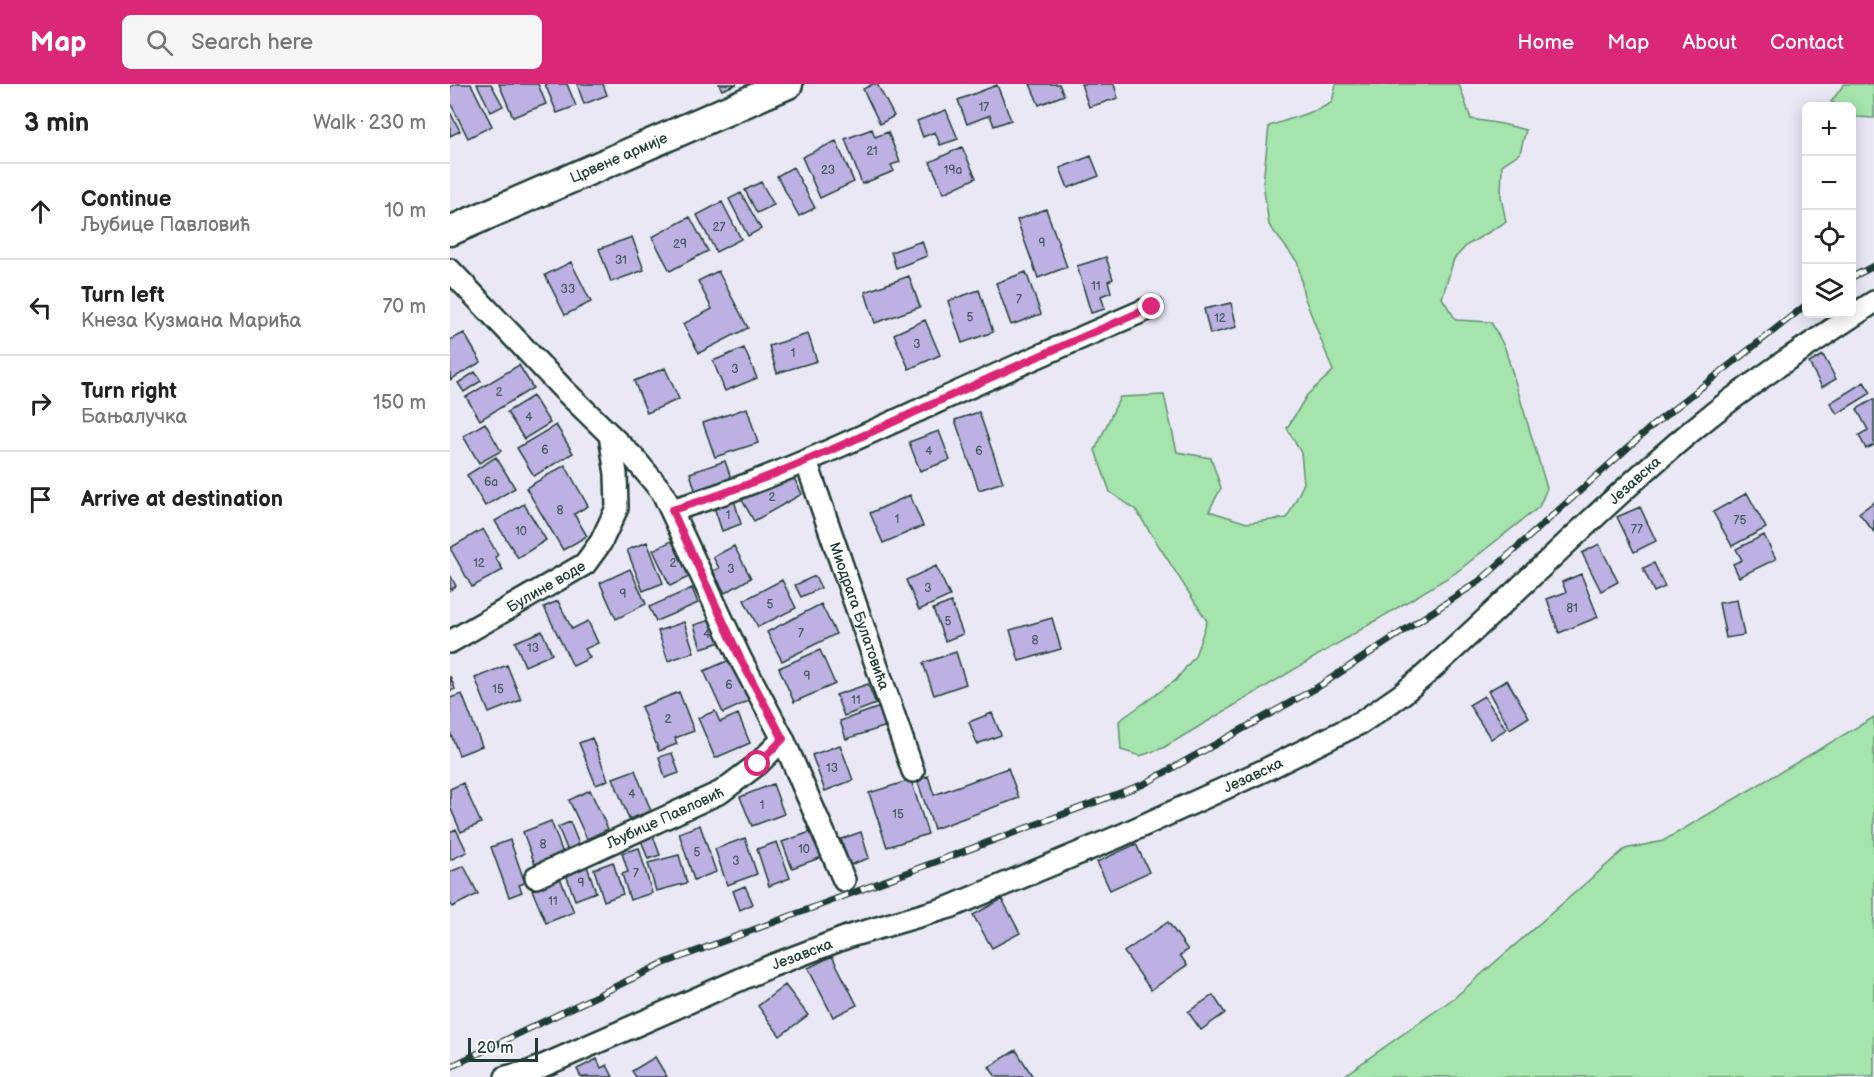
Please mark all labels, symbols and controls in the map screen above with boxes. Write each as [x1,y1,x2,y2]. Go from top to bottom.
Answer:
search box [122,15,542,69]
text: Map [30,26,86,59]
icon: search [143,26,176,59]
text: Search here [191,29,313,56]
text: Home [1517,30,1574,55]
text: Map [1607,30,1649,55]
text: About [1682,30,1737,55]
text: Contact [1770,30,1844,55]
house number: 17 [979,100,989,115]
map controls [1802,102,1856,318]
button: + [1802,102,1856,156]
text: 3 min [24,108,89,139]
text: Walk · 230 m [313,111,426,135]
street label: Црвене армије [567,128,670,187]
house number: 21 [866,144,878,159]
button: − [1802,156,1856,210]
house number: 23 [821,163,835,178]
house number: 19a [944,163,962,178]
text: Continue [81,186,171,213]
icon: ahead [24,195,57,228]
text: 10 m [385,199,426,223]
button: locate [1802,210,1856,264]
text: Љубице Павловић [81,213,250,237]
house number: 27 [713,220,726,235]
house number: 9 [1039,236,1046,251]
house number: 29 [673,237,687,252]
house number: 31 [615,253,627,268]
button: layers [1802,264,1856,318]
house number: 11 [1091,279,1101,294]
text: Turn left [81,282,165,309]
house number: 33 [561,282,575,297]
icon: left [24,291,57,324]
house number: 7 [1016,292,1022,307]
route end [1138,293,1164,319]
text: 70 m [382,295,426,319]
text: Кнеза Кузмана Марића [81,309,301,333]
house number: 5 [967,310,974,325]
house number: 12 [1214,311,1226,326]
house number: 3 [913,337,921,352]
house number: 1 [791,346,795,361]
house number: 3 [731,362,739,377]
text: Turn right [81,378,177,405]
house number: 2 [495,385,503,400]
icon: right [24,387,57,420]
text: 150 m [373,391,426,415]
text: Бањалучка [81,405,187,429]
house number: 4 [525,410,533,425]
house number: 6 [541,443,549,458]
house number: 4 [925,444,933,459]
house number: 6 [975,444,983,459]
street label: Језавска [1605,452,1665,509]
house number: 6a [484,475,498,490]
icon: arrive [24,483,57,516]
text: Arrive at destination [81,486,283,513]
house number: 2 [768,490,776,505]
house number: 8 [557,503,564,518]
house number: 1 [726,508,730,523]
house number: 1 [895,512,899,527]
house number: 75 [1734,513,1747,528]
house number: 77 [1631,522,1643,537]
house number: 10 [515,524,527,539]
street label: Миодрага Булатовића [825,540,894,693]
house number: 12 [473,556,485,571]
street label: Булине воде [503,556,589,617]
house number: 2 [669,556,677,571]
house number: 3 [727,562,735,577]
house number: 3 [924,581,932,596]
house number: 9 [620,587,627,602]
house number: 5 [767,597,774,612]
house number: 81 [1566,601,1578,616]
house number: 5 [945,614,952,629]
house number: 7 [798,626,804,641]
house number: 4 [703,627,711,642]
house number: 8 [1032,633,1039,648]
house number: 13 [527,641,539,656]
house number: 9 [804,669,811,684]
house number: 6 [725,678,733,693]
house number: 15 [492,682,504,697]
house number: 11 [851,693,861,708]
house number: 2 [664,712,672,727]
route start [744,750,770,776]
street label: Језавска [1220,753,1286,797]
house number: 13 [826,761,838,776]
street label: Љубице Павловић [602,783,727,853]
house number: 4 [628,787,636,802]
house number: 1 [760,798,764,813]
house number: 15 [892,807,904,822]
house number: 8 [540,837,547,852]
house number: 10 [798,842,810,857]
house number: 5 [694,845,701,860]
house number: 3 [732,854,740,869]
house number: 7 [633,866,639,881]
house number: 9 [578,876,585,891]
house number: 11 [548,894,558,909]
street label: Језавска [769,934,835,974]
scale bar [468,1035,538,1062]
text: 20 m [477,1039,513,1058]

